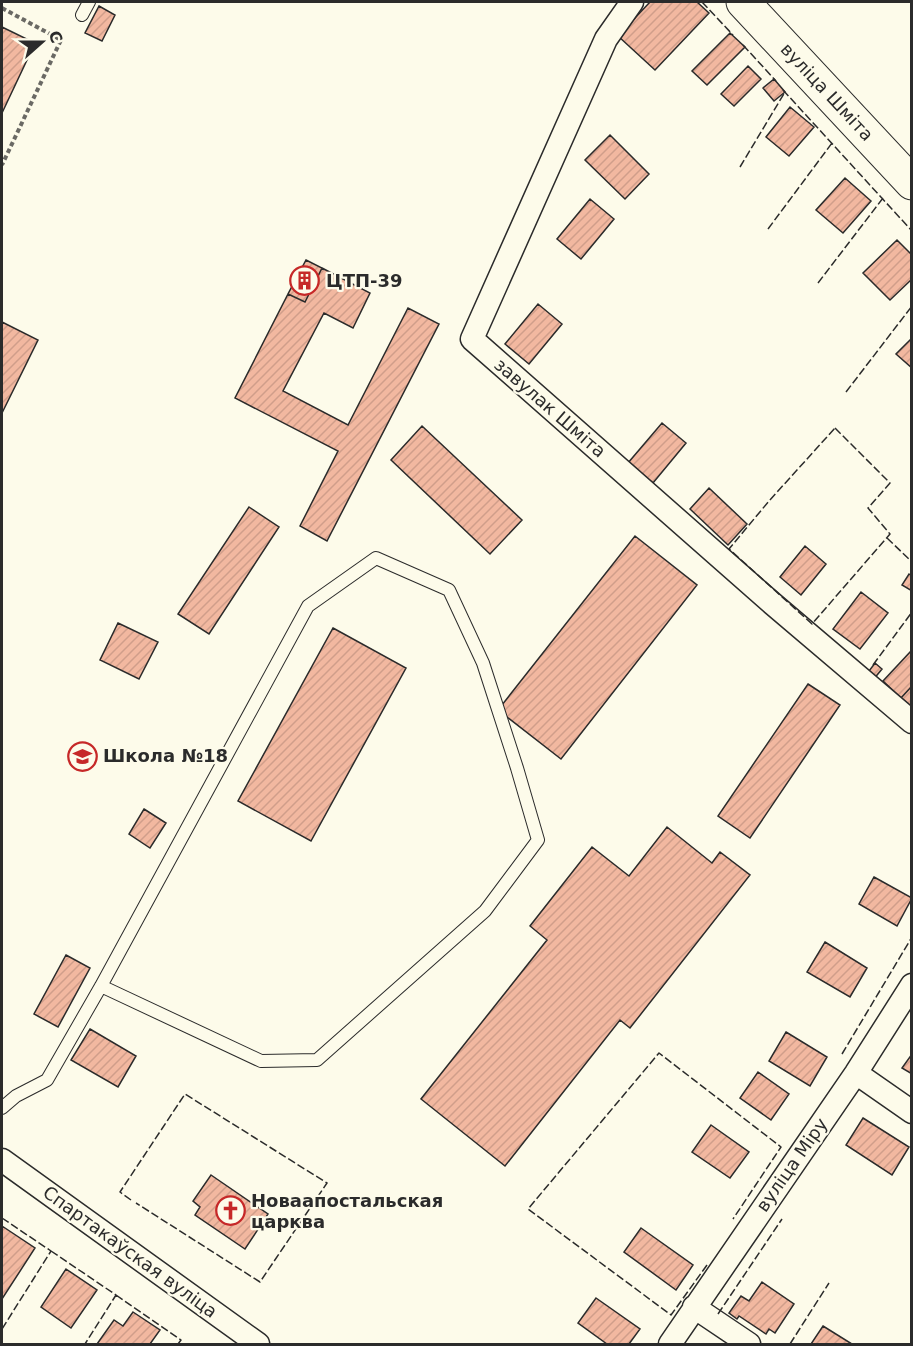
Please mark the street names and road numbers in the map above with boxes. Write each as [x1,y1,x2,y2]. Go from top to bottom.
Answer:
street label: вуліца Шміта [777,38,878,145]
street label: завулак Шміта [490,354,610,462]
street label: вуліца Міру [752,1114,832,1216]
street label: Спартакаўская вуліца [39,1181,222,1322]

